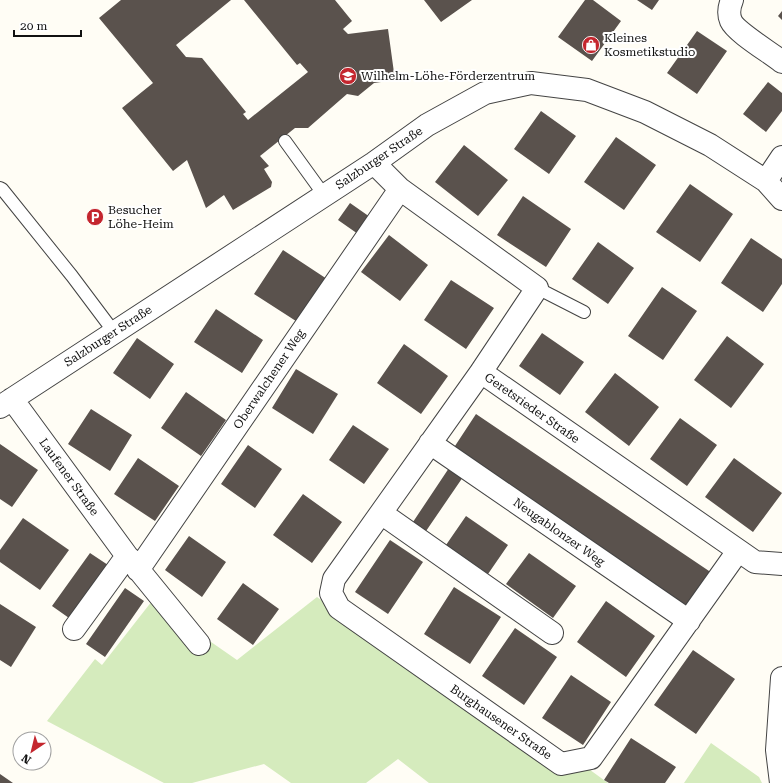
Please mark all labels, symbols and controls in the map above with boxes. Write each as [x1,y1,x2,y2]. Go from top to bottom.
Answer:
scale bar [14,12,81,38]
text: 20 m [20,19,47,33]
place label: Kleines Kosmetikstudio [604,31,695,59]
shop icon: Kleines Kosmetikstudio [581,35,601,55]
school or university icon: Wilhelm-Löhe-Förderzentrum [338,66,358,86]
place label: Wilhelm-Löhe-Förderzentrum [361,69,535,83]
street label: Salzburger Straße [333,124,425,192]
place label: Besucher Löhe-Heim [108,203,174,231]
parking icon: Besucher Löhe-Heim [85,207,105,227]
street label: Salzburger Straße [62,302,155,370]
street label: Oberwalchener Weg [230,326,308,432]
street label: Geretsrieder Straße [482,370,583,446]
street label: Laufener Straße [36,436,102,519]
street label: Neugablonzer Weg [511,495,608,569]
street label: Burghausener Straße [448,682,555,763]
north arrow [12,731,52,771]
text: N [19,751,34,767]

